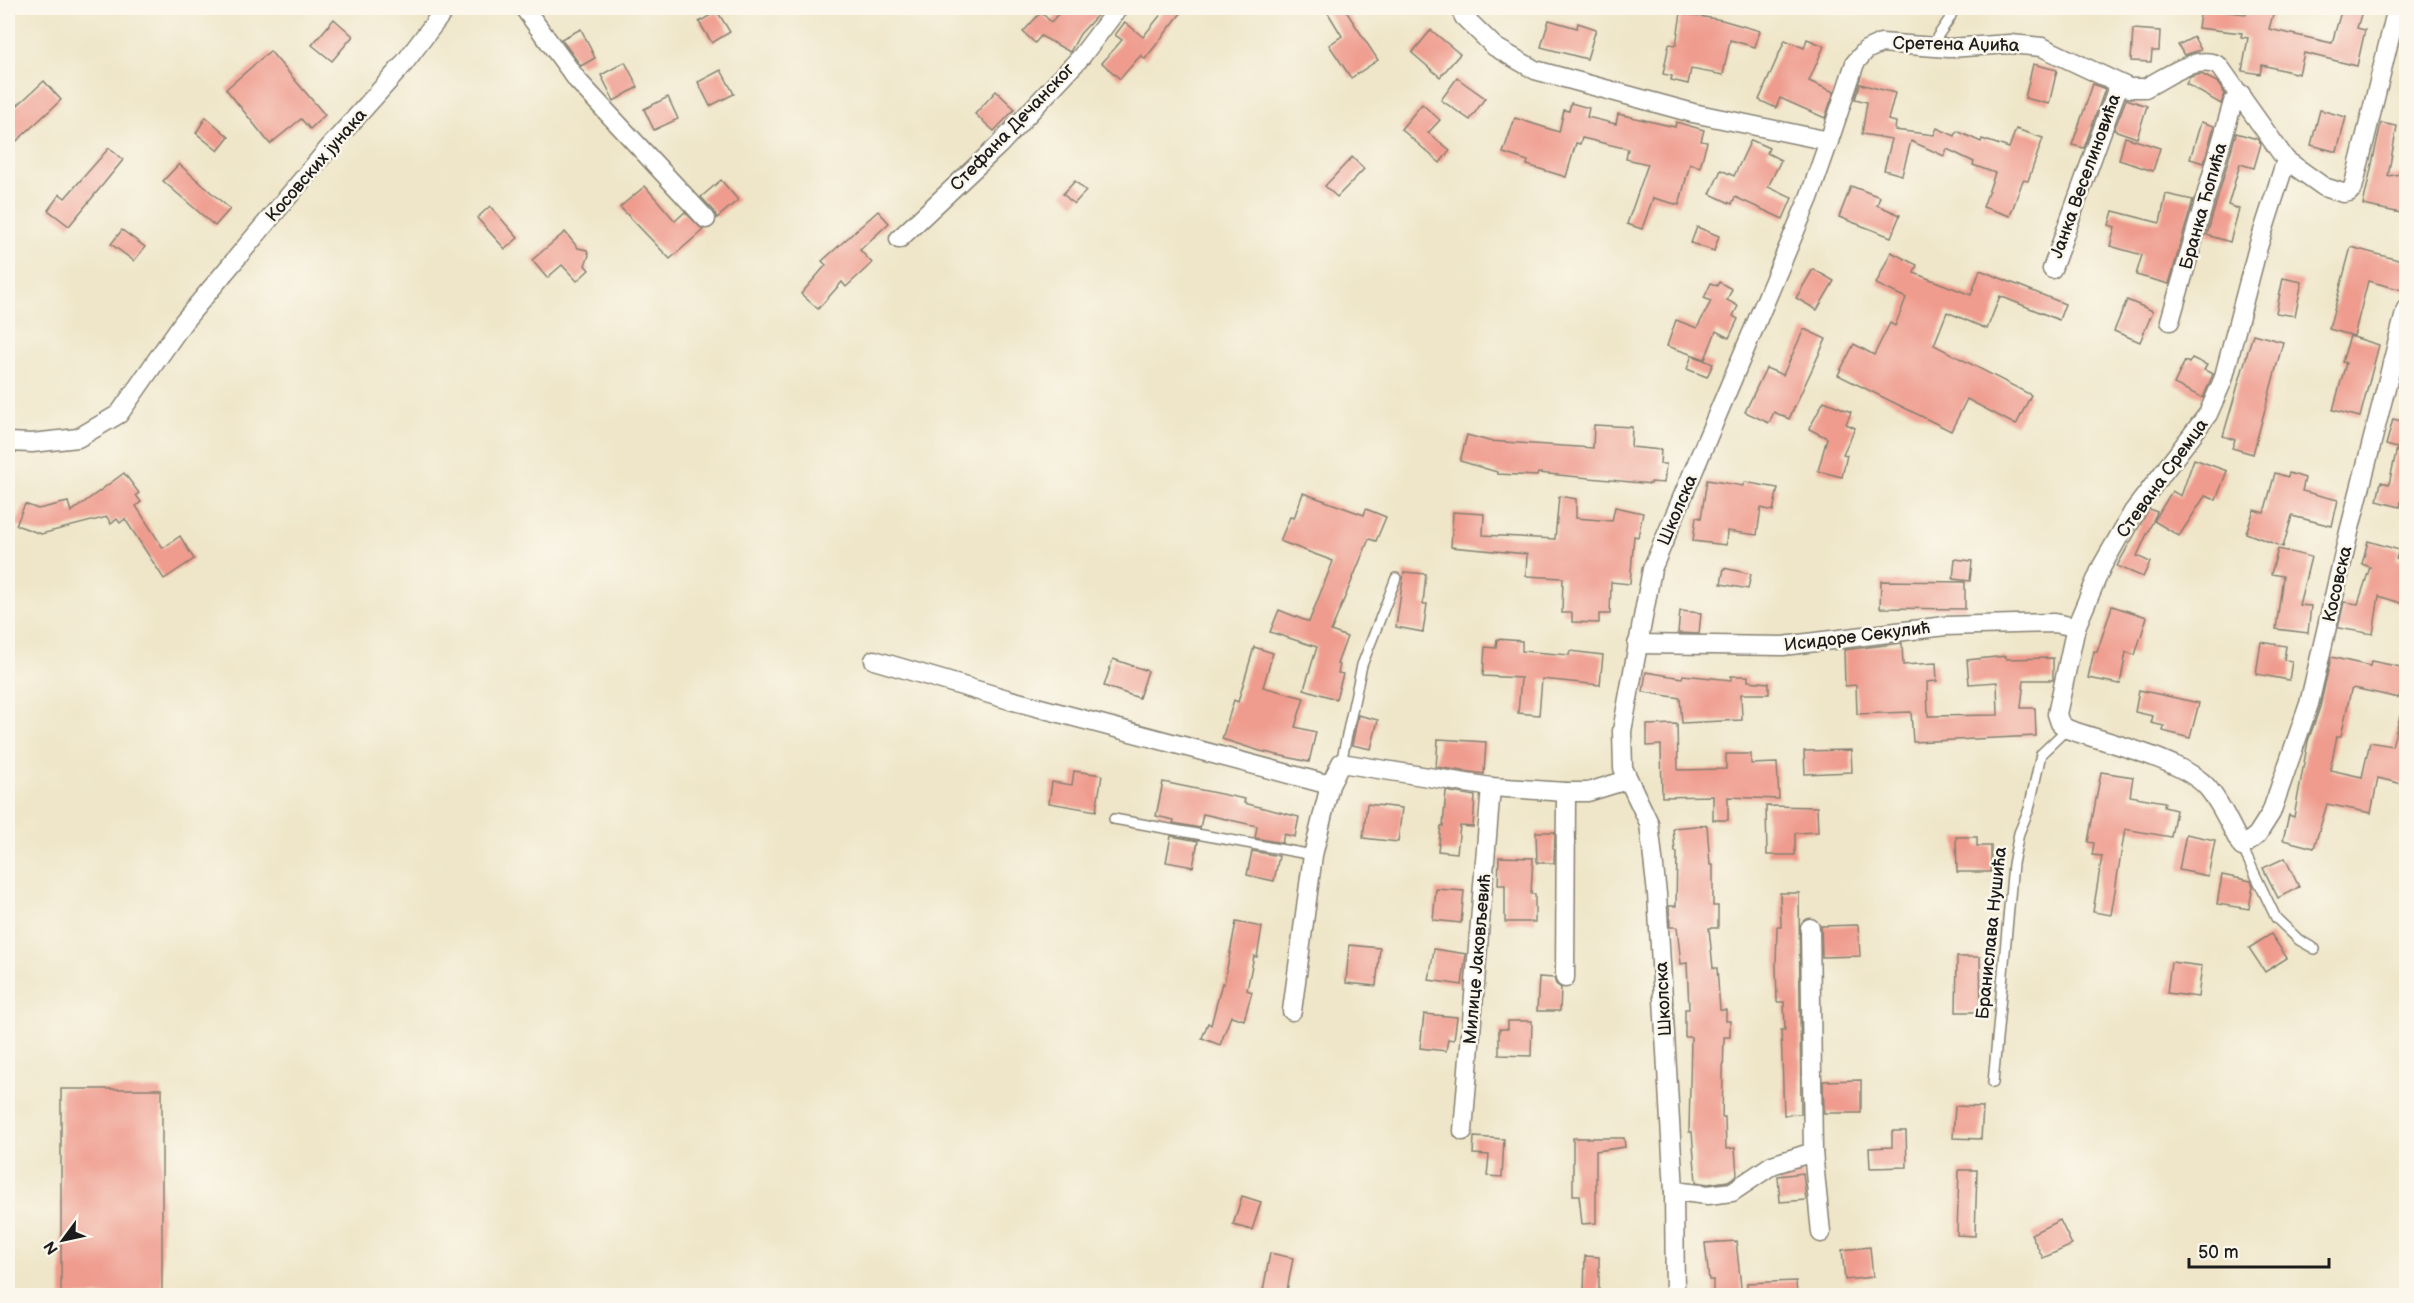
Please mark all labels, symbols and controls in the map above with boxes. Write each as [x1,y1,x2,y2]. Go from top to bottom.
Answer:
street label: Сретена Аџића [1892,33,2020,56]
street label: Стефана Дечанског [946,59,1079,196]
street label: Јанка Веселиновића [2046,91,2125,261]
street label: Косовских јунака [261,104,372,226]
street label: Бранка Ћопића [2175,140,2232,272]
street label: Стевана Сремца [2112,414,2213,542]
street label: Школска [1653,471,1702,549]
street label: Косовска [2319,544,2357,624]
street label: Исидоре Секулић [1783,617,1931,656]
street label: Бранислава Нушића [1972,845,2011,1020]
street label: Милице Јаковљевић [1460,873,1495,1045]
street label: Школска [1651,961,1676,1037]
north arrow [33,1210,93,1270]
scale bar [2189,1231,2328,1269]
text: N [40,1237,63,1258]
text: 50 m [2198,1242,2239,1263]

